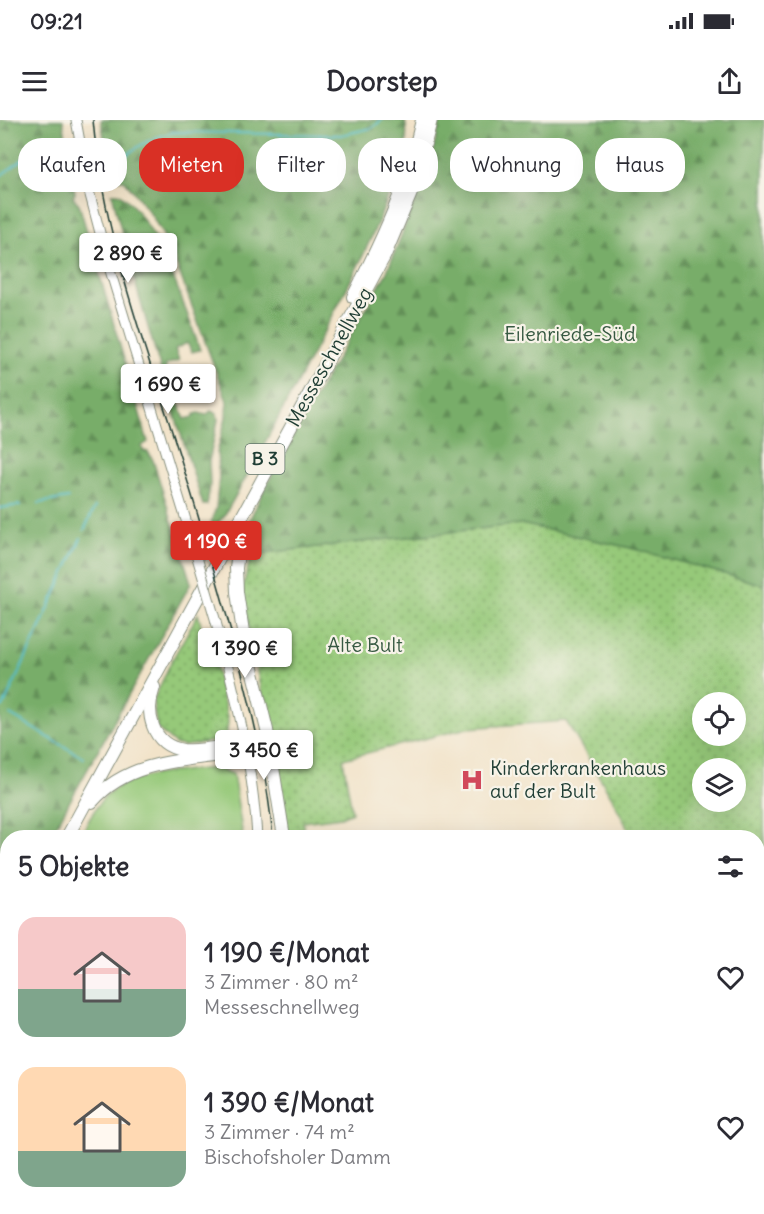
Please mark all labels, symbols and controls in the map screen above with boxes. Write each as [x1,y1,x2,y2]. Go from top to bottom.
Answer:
text: 09:21 [30,7,83,35]
text: Doorstep [326,64,438,98]
icon: menu [18,65,51,98]
icon: share [713,65,746,98]
chip: Kaufen [18,138,127,192]
chip: Mieten [139,138,244,192]
chip: Filter [256,138,346,192]
chip: Neu [358,138,438,192]
chip: Wohnung [450,138,583,192]
chip: Haus [595,138,685,192]
pin: 2 890 € [73,233,183,284]
text: 2 890 € [93,240,163,265]
street label: Messeschnellweg [280,283,377,431]
park label: Eilenriede-Süd [504,321,636,346]
pin: 1 690 € [113,364,223,415]
text: 1 690 € [135,371,201,396]
road number: B 3 [246,444,284,474]
pin: 1 190 € [161,521,271,572]
text: 1 190 € [185,528,247,553]
pin: 1 390 € [190,628,300,679]
park label: Alte Bult [327,632,403,657]
text: 1 390 € [212,635,278,660]
map controls [692,692,746,812]
button: locate [692,692,746,746]
pin: 3 450 € [209,730,319,781]
text: 3 450 € [229,737,299,762]
place label: Kinderkrankenhaus auf der Bult [490,755,666,803]
button: layers [692,758,746,812]
hospital icon: Kinderkrankenhaus auf der Bult [459,767,485,793]
text: 5 Objekte [18,850,129,883]
icon: filters [714,850,747,883]
text: 1 190 €/Monat [204,936,369,969]
icon: home [66,941,138,1013]
icon: heart [714,961,747,994]
text: 3 Zimmer · 80 m² [204,969,358,994]
text: Messeschnellweg [204,994,360,1019]
text: 1 390 €/Monat [204,1086,374,1119]
icon: home [66,1091,138,1163]
icon: heart [714,1111,747,1144]
text: 3 Zimmer · 74 m² [204,1119,355,1144]
text: Bischofsholer Damm [204,1144,391,1169]

